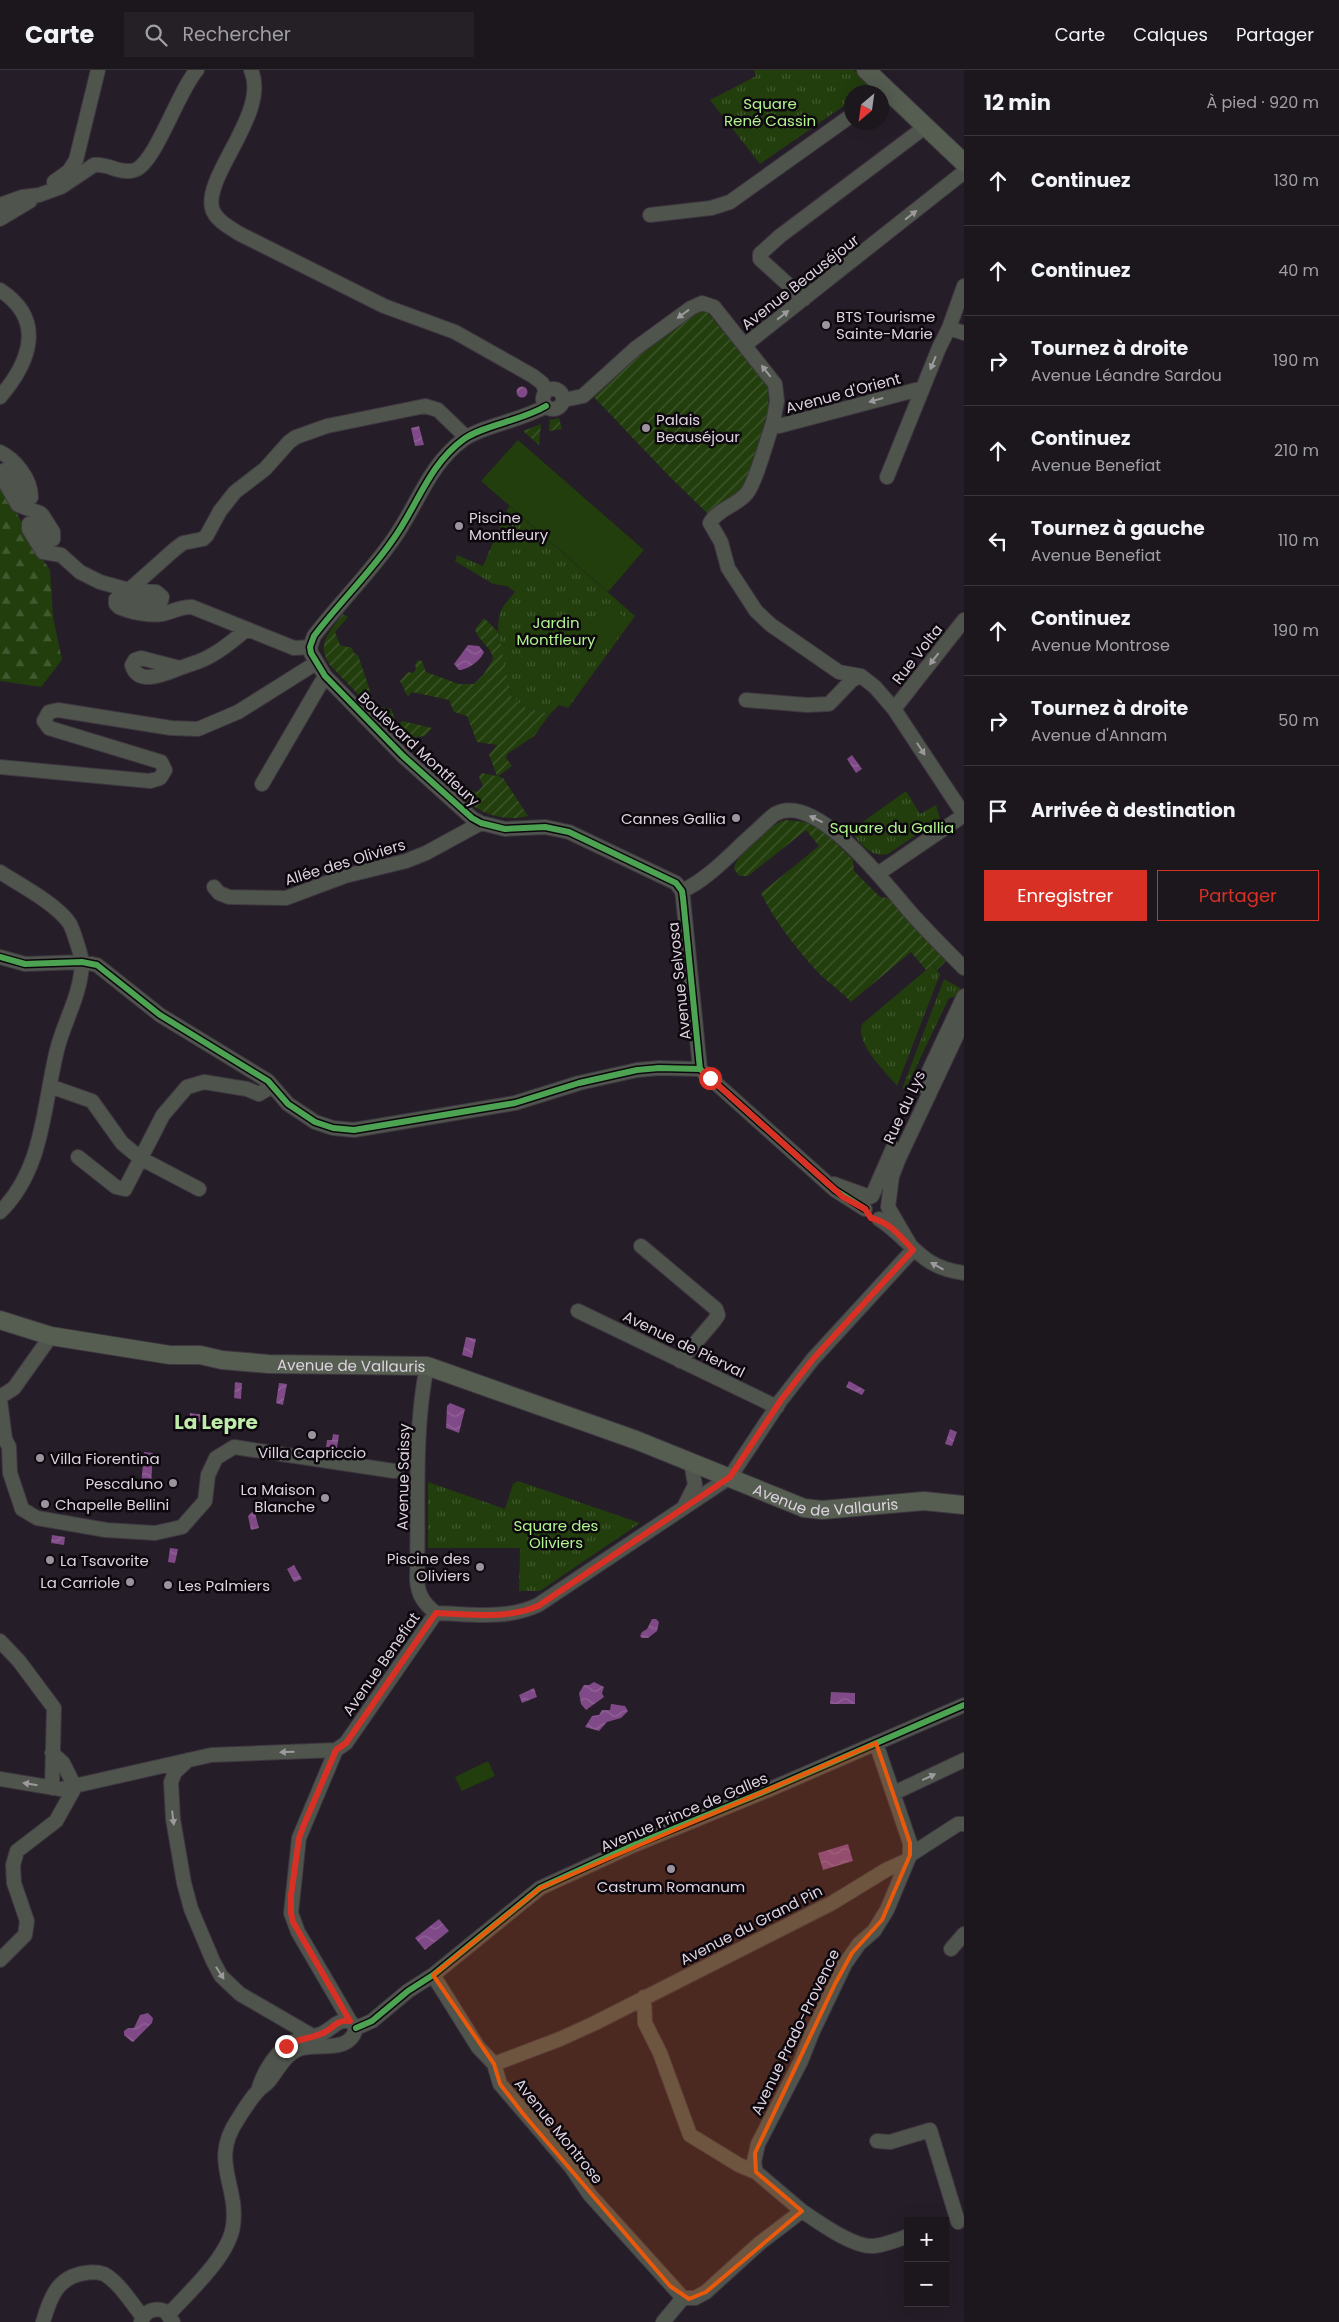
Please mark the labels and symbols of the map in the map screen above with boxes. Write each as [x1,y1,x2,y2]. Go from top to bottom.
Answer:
north arrow [844,85,889,130]
park label: Square René Cassin [724,93,816,131]
one-way arrow [904,209,917,220]
street label: Avenue Beauséjour [737,229,864,335]
place label: BTS Tourisme Sainte-Marie [836,306,935,344]
one-way arrow [677,308,690,318]
one-way arrow [776,310,789,321]
marker: BTS Tourisme Sainte-Marie [820,319,832,331]
one-way arrow [928,356,936,371]
one-way arrow [760,365,771,378]
street label: Avenue d'Orient [783,368,903,418]
one-way arrow [868,396,883,404]
place label: Palais Beauséjour [656,409,740,447]
marker: Palais Beauséjour [640,422,652,434]
place label: Piscine Montfleury [469,507,549,545]
marker: Piscine Montfleury [453,520,465,532]
park label: Jardin Montfleury [516,612,596,650]
street label: Rue Volta [887,620,947,688]
one-way arrow [929,652,939,665]
street label: Boulevard Montfleury [354,687,485,811]
one-way arrow [916,743,926,756]
place label: Cannes Gallia [621,808,726,829]
marker: Cannes Gallia [730,812,742,824]
one-way arrow [809,814,823,822]
park label: Square du Gallia [830,817,954,838]
street label: Allée des Oliviers [282,834,408,890]
street label: Avenue Selvosa [662,921,696,1041]
route start [699,1067,722,1090]
street label: Rue du Lys [878,1067,930,1147]
one-way arrow [929,1262,944,1270]
street label: Avenue de Pierval [619,1305,749,1383]
street label: Avenue de Vallauris [277,1354,426,1376]
district label: La Lepre [174,1408,258,1436]
street label: Avenue Saissy [392,1423,414,1531]
marker: Villa Capriccio [306,1429,318,1441]
place label: Villa Capriccio [258,1442,366,1463]
place label: Villa Fiorentina [50,1448,160,1469]
marker: Villa Fiorentina [34,1452,46,1464]
place label: Pescaluno [85,1473,163,1494]
marker: Pescaluno [167,1477,179,1489]
street label: Avenue de Vallauris [750,1478,899,1521]
place label: La Maison Blanche [241,1479,315,1517]
marker: La Maison Blanche [319,1492,331,1504]
place label: Chapelle Bellini [55,1494,169,1515]
marker: Chapelle Bellini [39,1498,51,1510]
park label: Square des Oliviers [514,1515,599,1553]
place label: Piscine des Oliviers [387,1548,470,1586]
place label: La Tsavorite [60,1550,149,1571]
marker: La Tsavorite [44,1554,56,1566]
marker: Piscine des Oliviers [474,1561,486,1573]
place label: La Carriole [40,1572,120,1593]
place label: Les Palmiers [178,1575,270,1596]
marker: La Carriole [124,1576,136,1588]
marker: Les Palmiers [162,1579,174,1591]
street label: Avenue Benefiat [337,1608,425,1720]
one-way arrow [279,1748,295,1756]
street label: Avenue Prince de Galles [597,1767,771,1857]
one-way arrow [922,1772,936,1780]
one-way arrow [22,1780,38,1788]
one-way arrow [170,1811,178,1827]
marker: Castrum Romanum [665,1863,677,1875]
place label: Castrum Romanum [597,1876,745,1897]
street label: Avenue du Grand Pin [676,1880,826,1970]
street label: Avenue Prado-Provence [746,1945,844,2119]
one-way arrow [215,1966,224,1979]
route end [275,2035,298,2058]
street label: Avenue Montrose [510,2074,608,2188]

